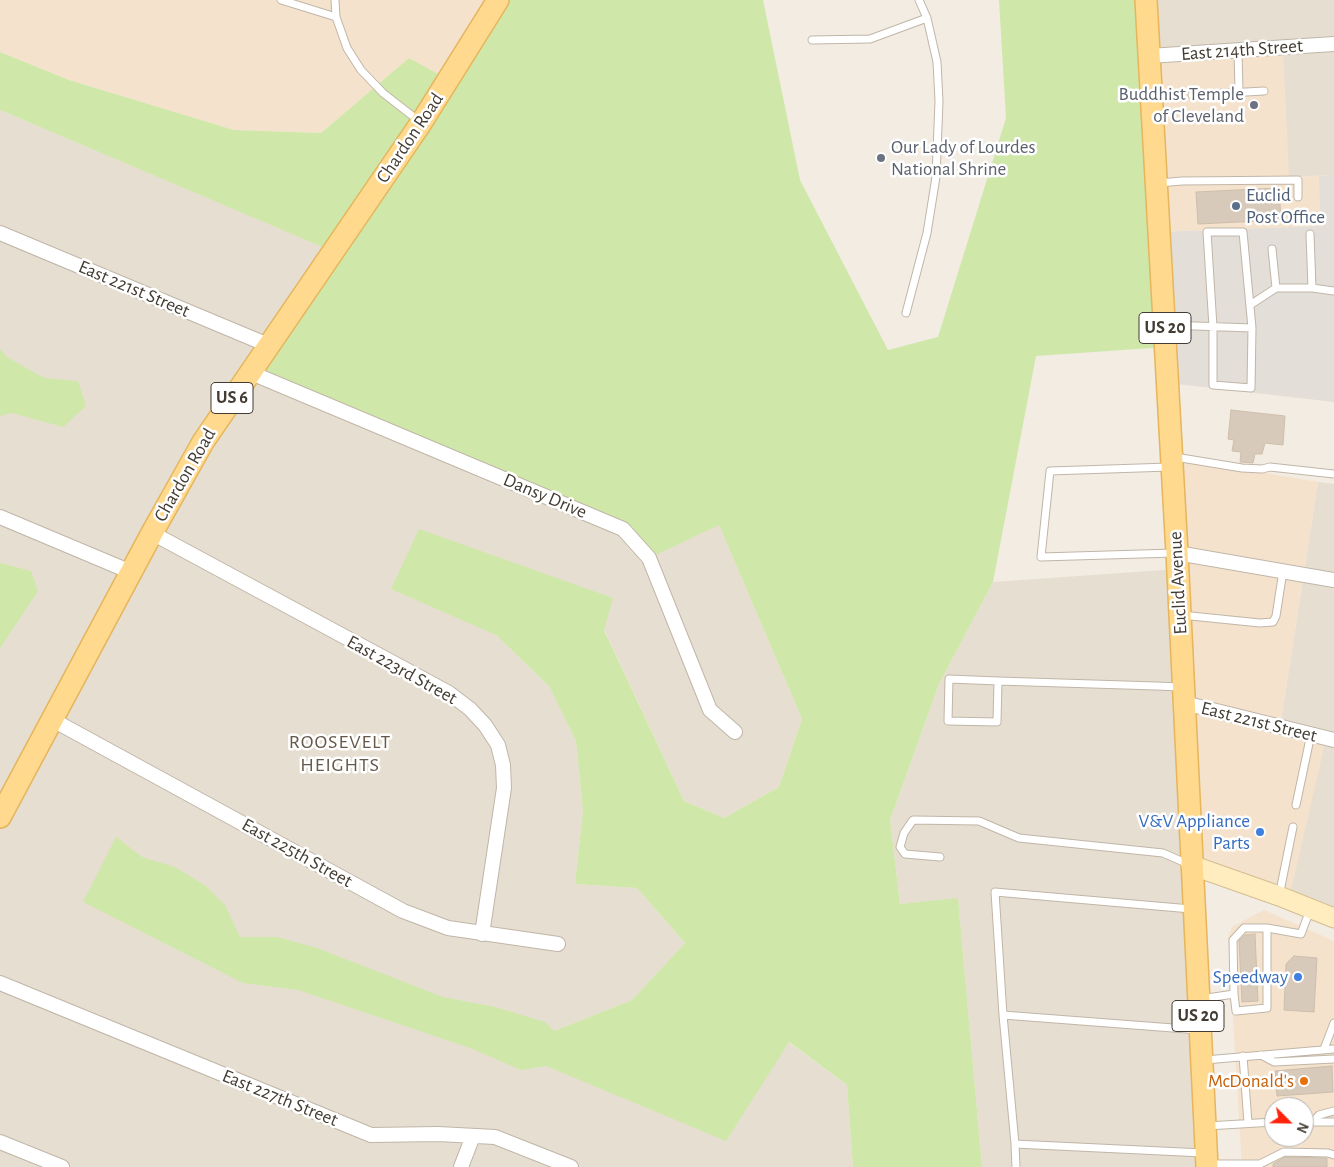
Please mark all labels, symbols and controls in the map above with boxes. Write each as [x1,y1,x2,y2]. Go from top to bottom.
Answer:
street label: East 214th Street [1180,34,1304,66]
place label: Buddhist Temple of Cleveland [1119,83,1244,127]
street label: Chardon Road [371,88,449,188]
marker: Buddhist Temple of Cleveland [1248,99,1260,111]
place label: Our Lady of Lourdes National Shrine [891,136,1036,180]
marker: Our Lady of Lourdes National Shrine [875,152,887,164]
place label: Euclid Post Office [1246,184,1325,228]
marker: Euclid Post Office [1230,200,1242,212]
street label: East 221st Street [75,255,193,323]
road number: US 20 [1139,312,1191,343]
road number: US 6 [211,382,253,413]
street label: Chardon Road [149,424,221,526]
street label: Dansy Drive [500,468,590,524]
street label: Euclid Avenue [1164,531,1192,635]
street label: East 223rd Street [343,630,461,710]
street label: East 221st Street [1199,697,1319,747]
district label: ROOSEVELT HEIGHTS [288,730,392,777]
place label: V&V Appliance Parts [1139,810,1250,854]
street label: East 225th Street [238,813,356,893]
marker: V&V Appliance Parts [1254,826,1266,838]
place label: Speedway [1213,966,1288,988]
marker: Speedway [1292,971,1304,983]
road number: US 20 [1172,1000,1224,1032]
street label: East 227th Street [219,1064,341,1132]
place label: McDonald's [1208,1070,1294,1092]
marker: McDonald's [1298,1075,1310,1087]
north arrow [1264,1097,1314,1147]
text: N [1294,1120,1310,1135]

